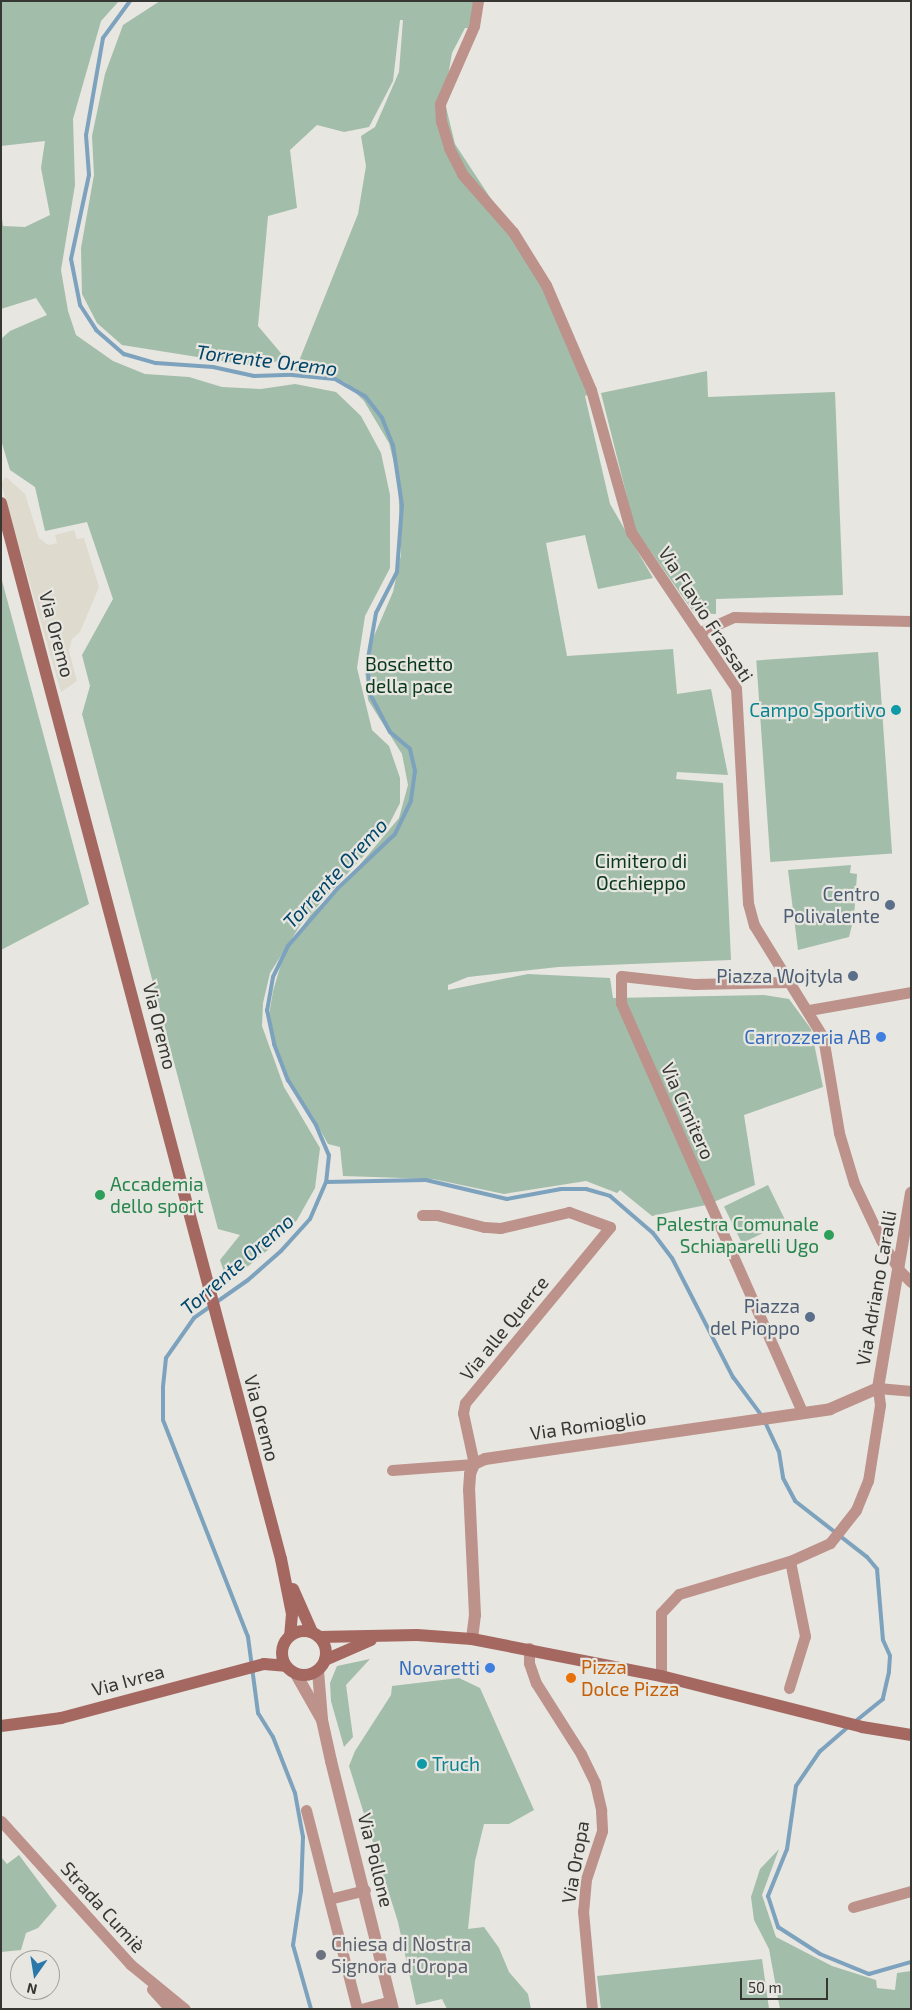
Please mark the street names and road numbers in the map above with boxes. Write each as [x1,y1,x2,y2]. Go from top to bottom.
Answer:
street label: Via Flavio Frassati [654,542,758,686]
street label: Via Oremo [35,588,79,680]
street label: Via Oremo [138,980,182,1072]
street label: Via Cimitero [657,1059,719,1163]
street label: Via Adriano Caralli [851,1208,901,1368]
street label: Via alle Querce [455,1271,553,1385]
street label: Via Oremo [240,1372,284,1464]
street label: Via Romioglio [528,1406,648,1444]
street label: Via Ivrea [89,1659,167,1701]
street label: Via Pollone [353,1811,399,1909]
street label: Via Oropa [557,1819,593,1905]
street label: Strada Cumiè [56,1857,150,1957]

